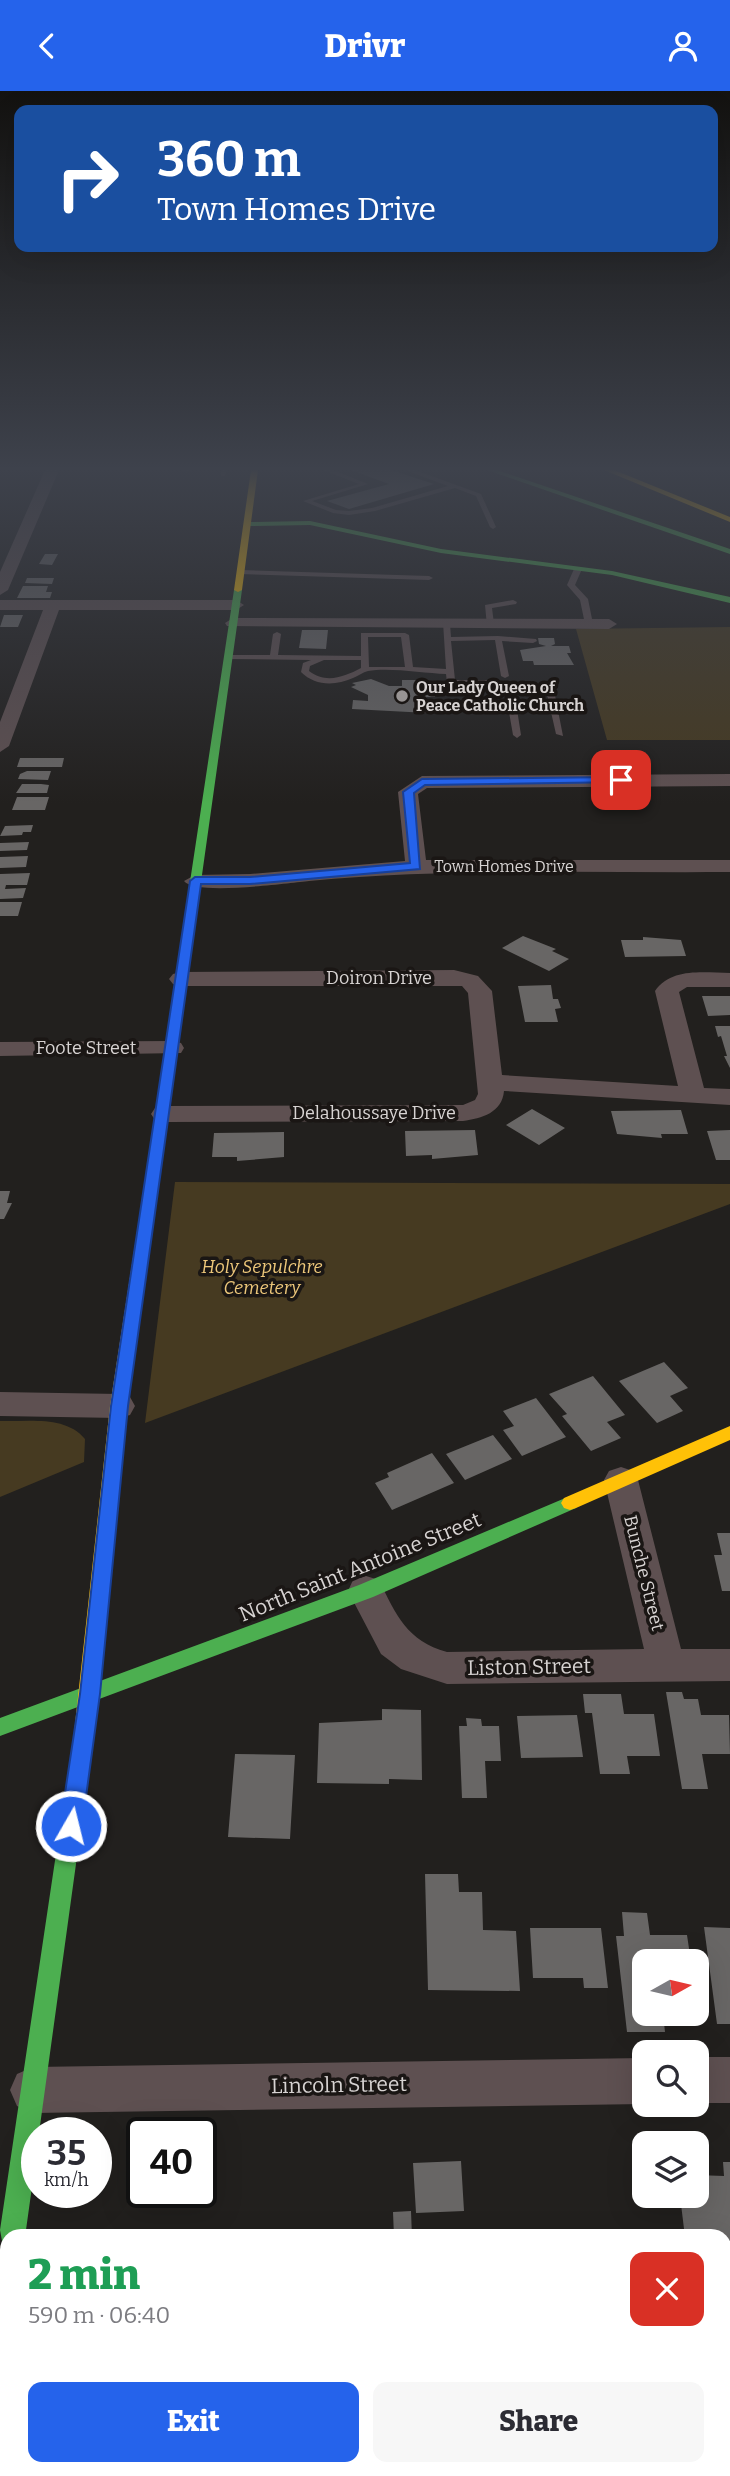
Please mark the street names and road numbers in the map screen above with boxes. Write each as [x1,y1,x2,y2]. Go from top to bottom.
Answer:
street label: Town Homes Drive [434,857,574,876]
street label: Doiron Drive [326,967,432,989]
street label: Foote Street [36,1037,137,1059]
street label: Delahoussaye Drive [292,1102,456,1124]
street label: North Saint Antoine Street [235,1506,485,1628]
street label: Bunche Street [619,1513,669,1633]
street label: Liston Street [467,1653,591,1681]
street label: Lincoln Street [271,2071,408,2099]

